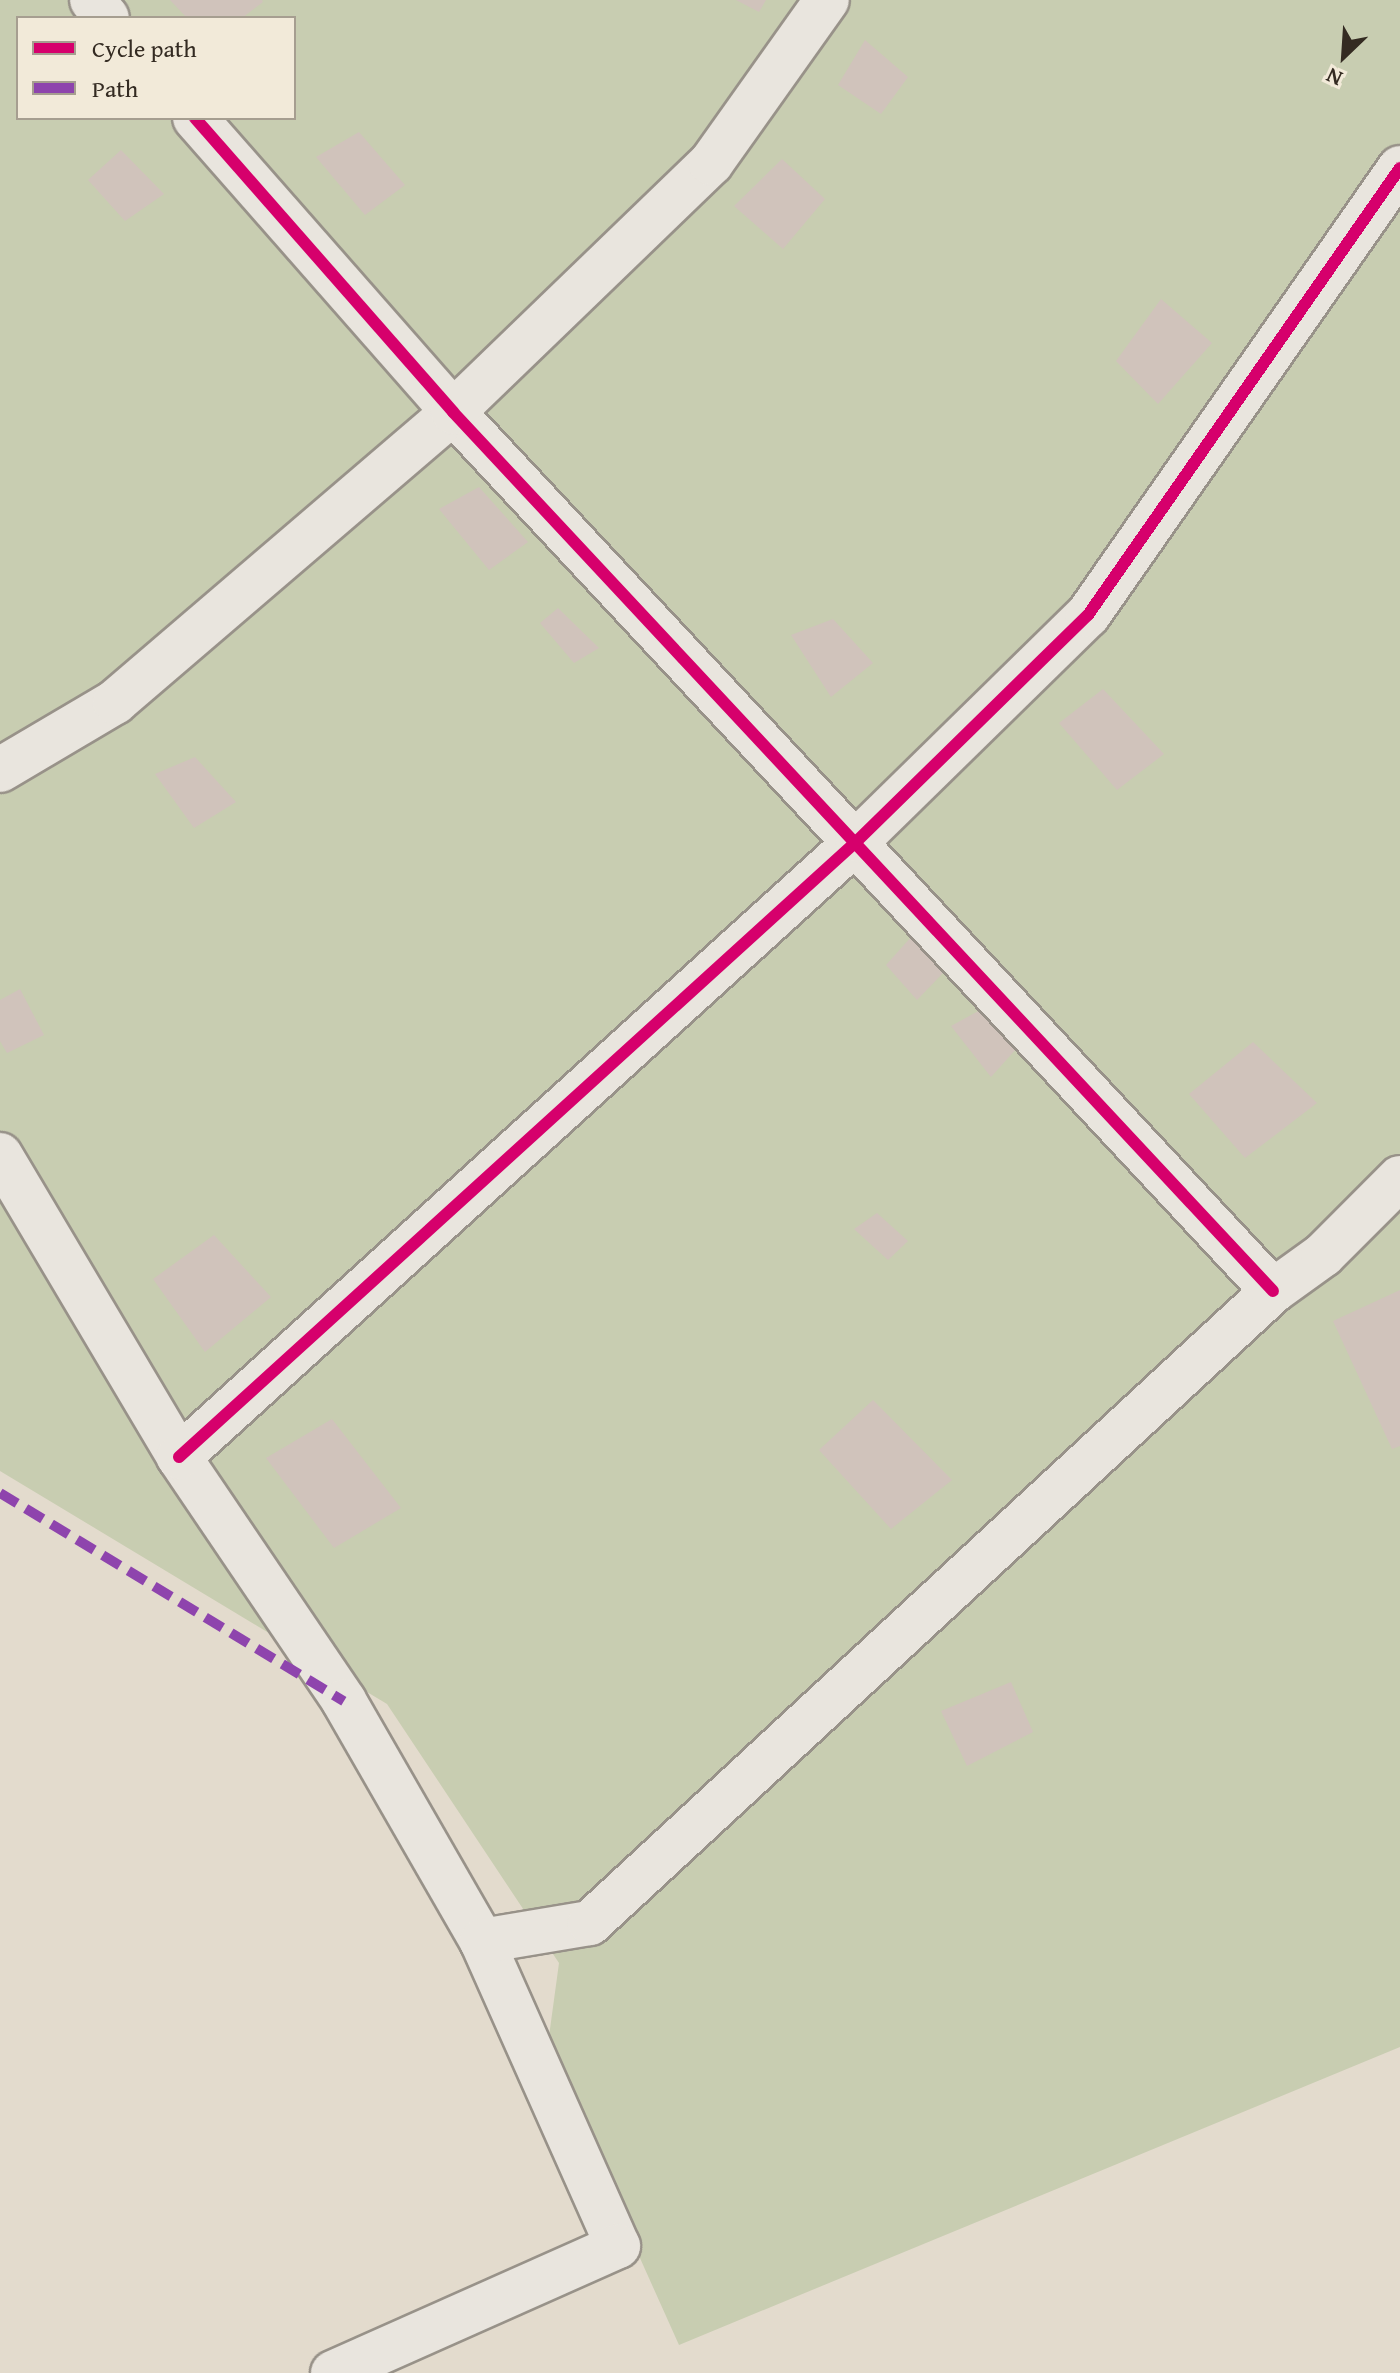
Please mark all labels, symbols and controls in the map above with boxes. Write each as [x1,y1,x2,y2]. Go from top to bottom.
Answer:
legend [16,16,296,120]
north arrow [1304,16,1384,96]
text: Cycle path [92,31,197,66]
text: N [1320,60,1347,95]
text: Path [92,71,138,106]

